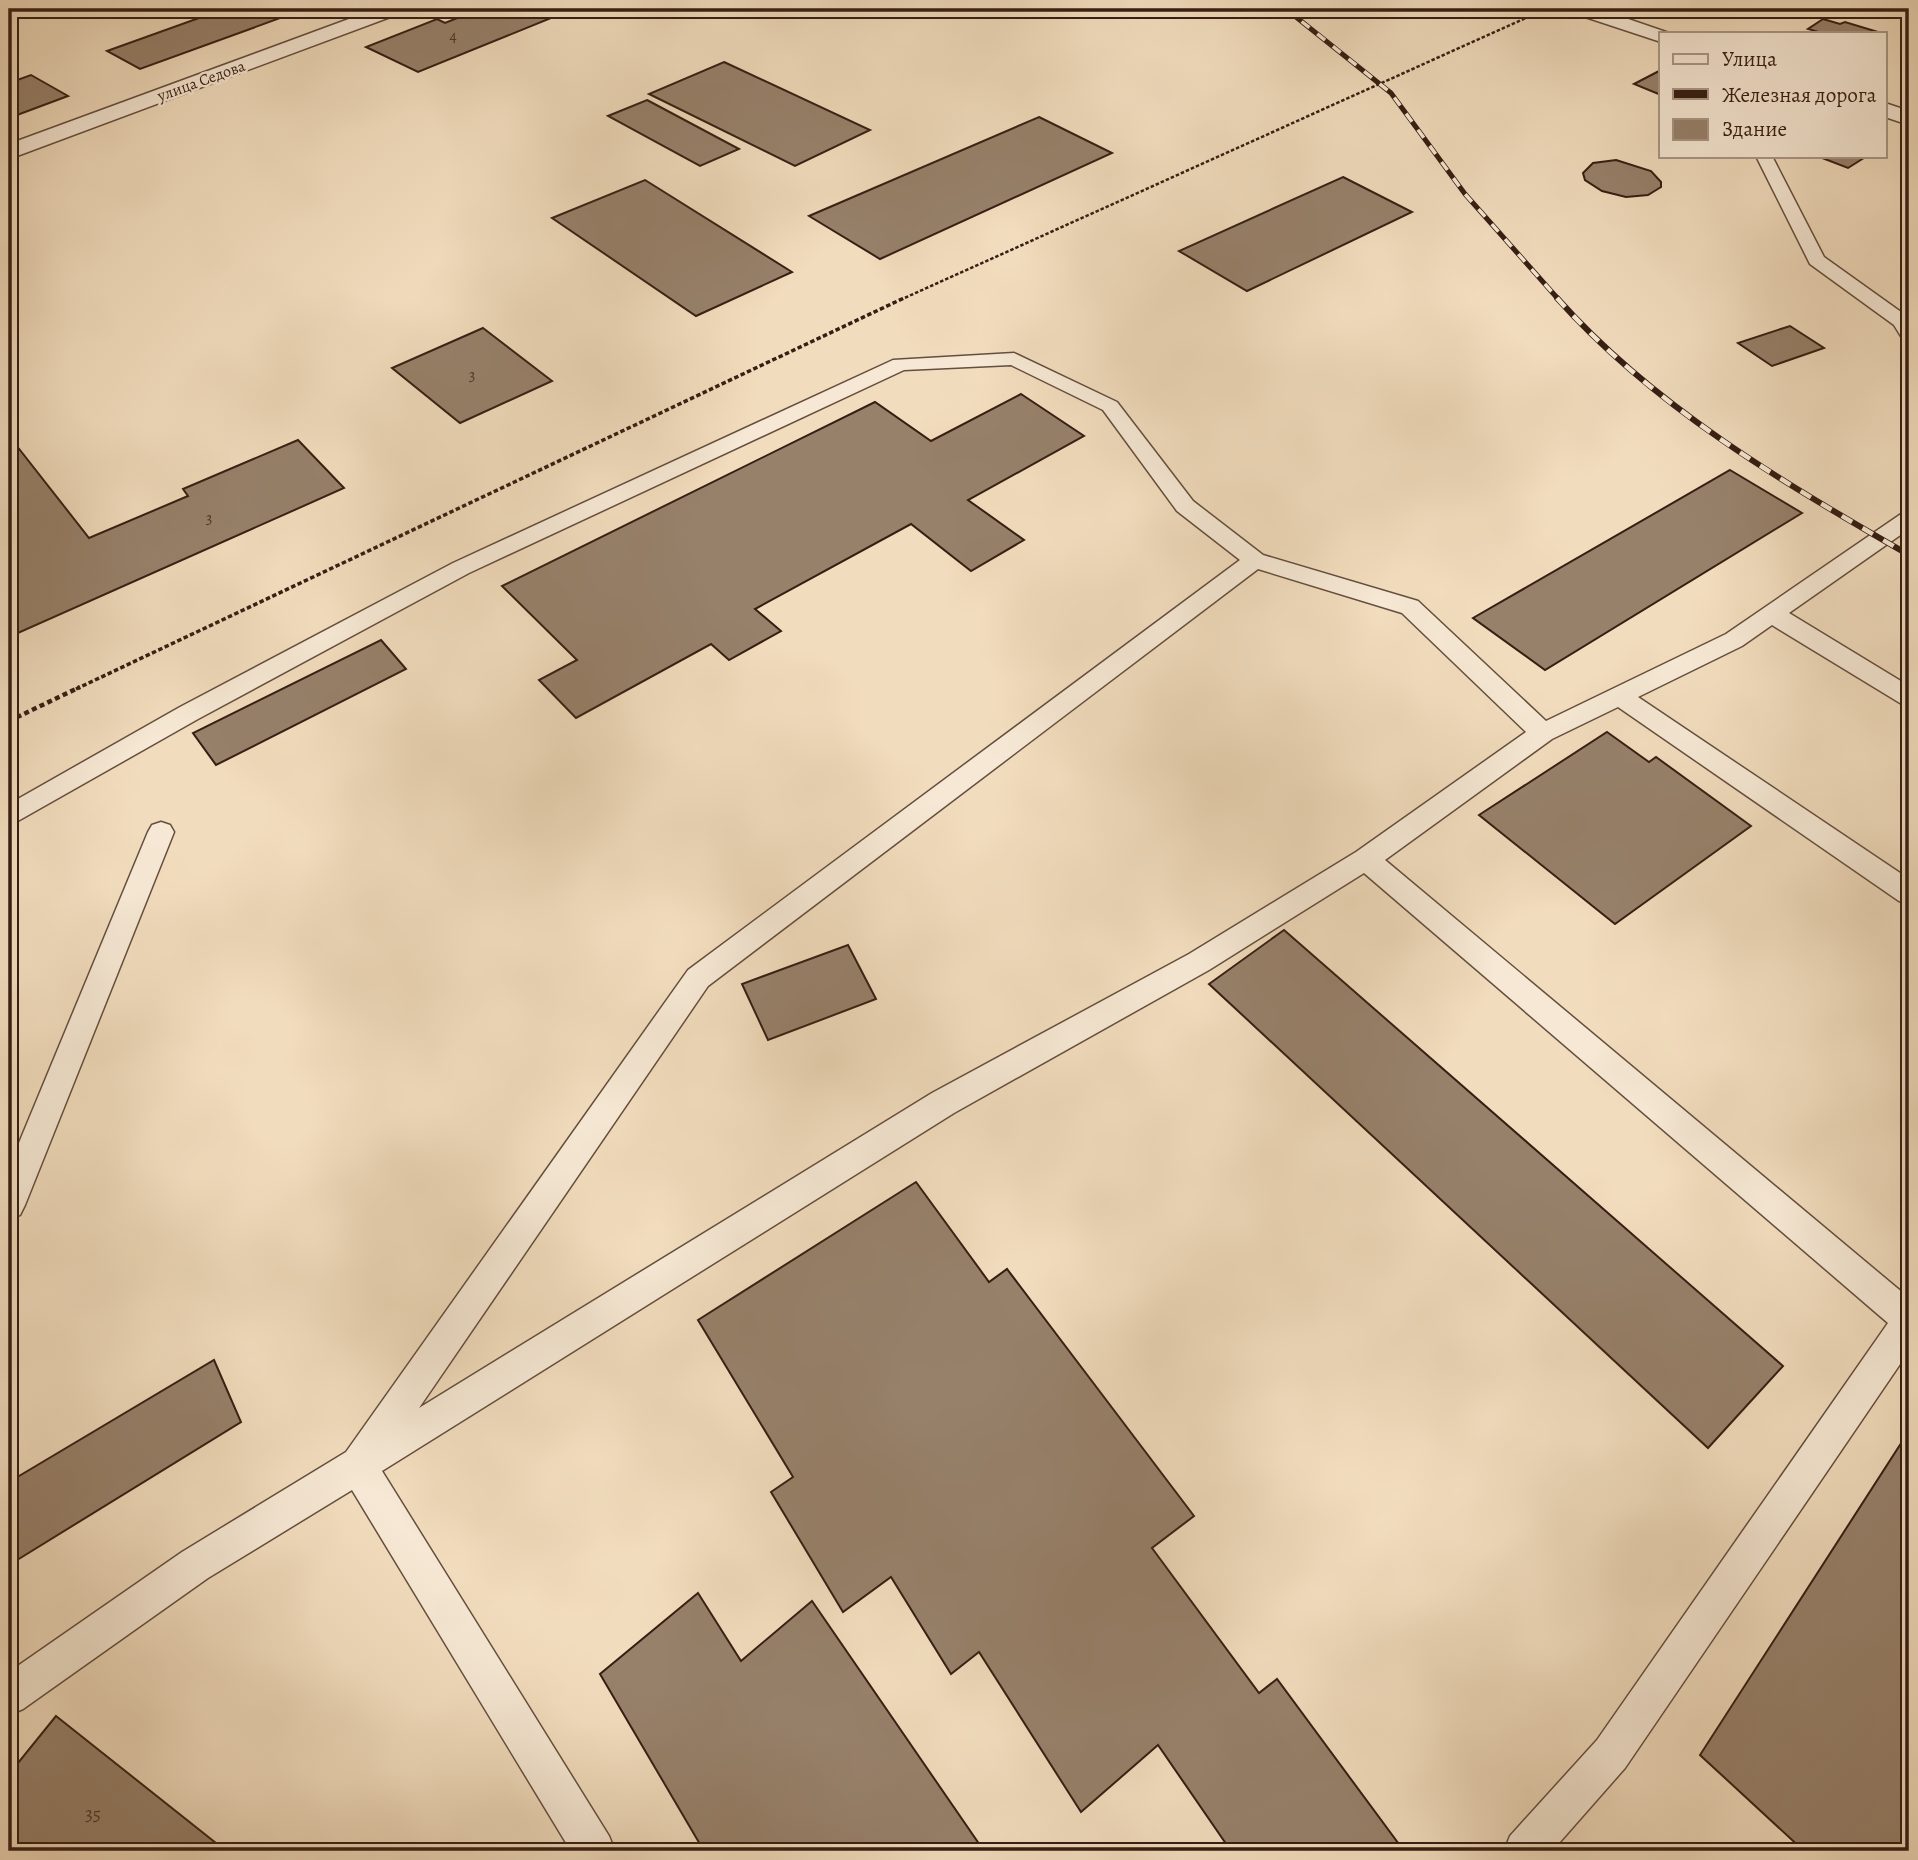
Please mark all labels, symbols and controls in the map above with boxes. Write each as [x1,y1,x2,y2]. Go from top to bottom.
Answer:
house number: 4 [449,25,457,47]
legend [1659,32,1886,158]
text: Улица [1722,45,1777,73]
street label: улица Седова [153,55,249,107]
text: Железная дорога [1722,81,1877,109]
text: Здание [1722,115,1787,143]
house number: 3 [469,364,475,386]
house number: 3 [206,507,212,529]
house number: 35 [85,1801,101,1827]

